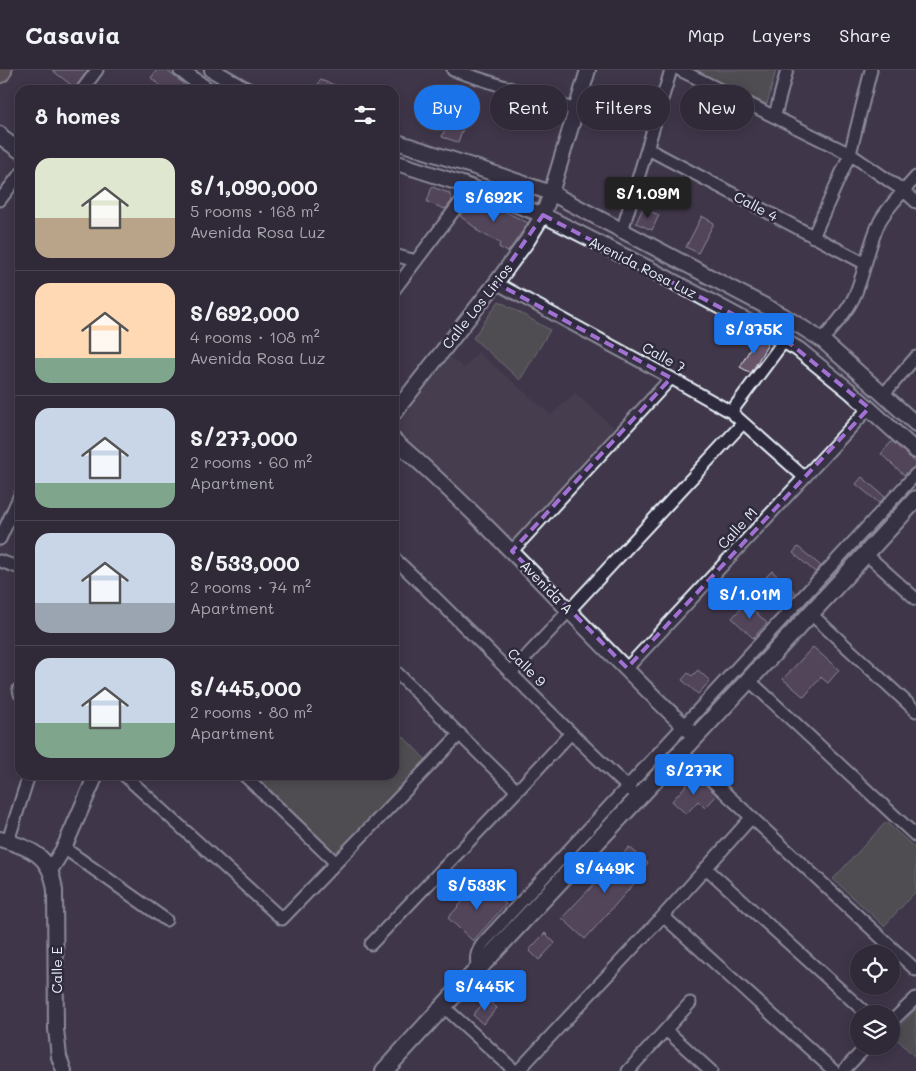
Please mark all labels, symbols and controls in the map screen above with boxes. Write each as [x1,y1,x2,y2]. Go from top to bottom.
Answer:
text: Casavia [25,19,120,50]
text: Map [688,23,724,47]
text: Layers [752,23,811,47]
text: Share [839,23,891,47]
chip: Buy [414,85,480,130]
chip: Rent [490,85,567,130]
chip: Filters [577,85,670,130]
chip: New [680,85,754,130]
icon: filters [351,101,379,129]
text: 8 homes [35,102,120,129]
text: S/1,090,000 [190,173,318,200]
pin: S/1.09M [602,176,694,219]
icon: home [75,178,135,238]
pin: S/692K [453,180,535,223]
text: S/1.09M [616,182,680,203]
text: S/692K [465,186,523,207]
street label: Calle 4 [731,187,782,226]
text: 5 rooms · 168 m² [190,200,320,221]
text: Avenida Rosa Luz [190,221,326,242]
street label: Avenida Rosa Luz [586,232,700,302]
street label: Calle Los Lirios [438,259,516,353]
text: S/692,000 [190,299,299,326]
icon: home [75,303,135,363]
pin: S/375K [713,312,795,355]
text: S/375K [725,318,783,339]
text: 4 rooms · 108 m² [190,326,320,347]
street label: Calle 7 [639,337,689,377]
text: Avenida Rosa Luz [190,347,326,368]
text: S/277,000 [190,424,298,451]
icon: home [75,428,135,488]
text: 2 rooms · 60 m² [190,451,312,472]
text: Apartment [190,472,275,493]
street label: Calle M [713,503,761,553]
text: S/533,000 [190,549,300,576]
icon: home [75,553,135,613]
street label: Avenida A [516,556,578,618]
text: 2 rooms · 74 m² [190,576,311,597]
pin: S/1.01M [704,578,796,620]
text: S/1.01M [719,583,781,604]
text: Apartment [190,597,275,618]
street label: Calle 9 [504,644,550,690]
text: S/445,000 [190,674,301,701]
icon: home [75,678,135,738]
text: 2 rooms · 80 m² [190,701,312,722]
text: Apartment [190,722,275,743]
pin: S/277K [653,754,735,796]
text: S/277K [666,759,722,780]
pin: S/449K [564,852,646,894]
text: S/449K [575,857,635,878]
pin: S/533K [436,868,518,911]
text: S/533K [448,874,506,895]
map controls [850,945,900,1055]
button: locate [850,945,900,995]
street label: Calle E [47,947,66,993]
pin: S/445K [444,970,526,1012]
text: S/445K [455,975,515,996]
button: layers [850,1005,900,1055]

